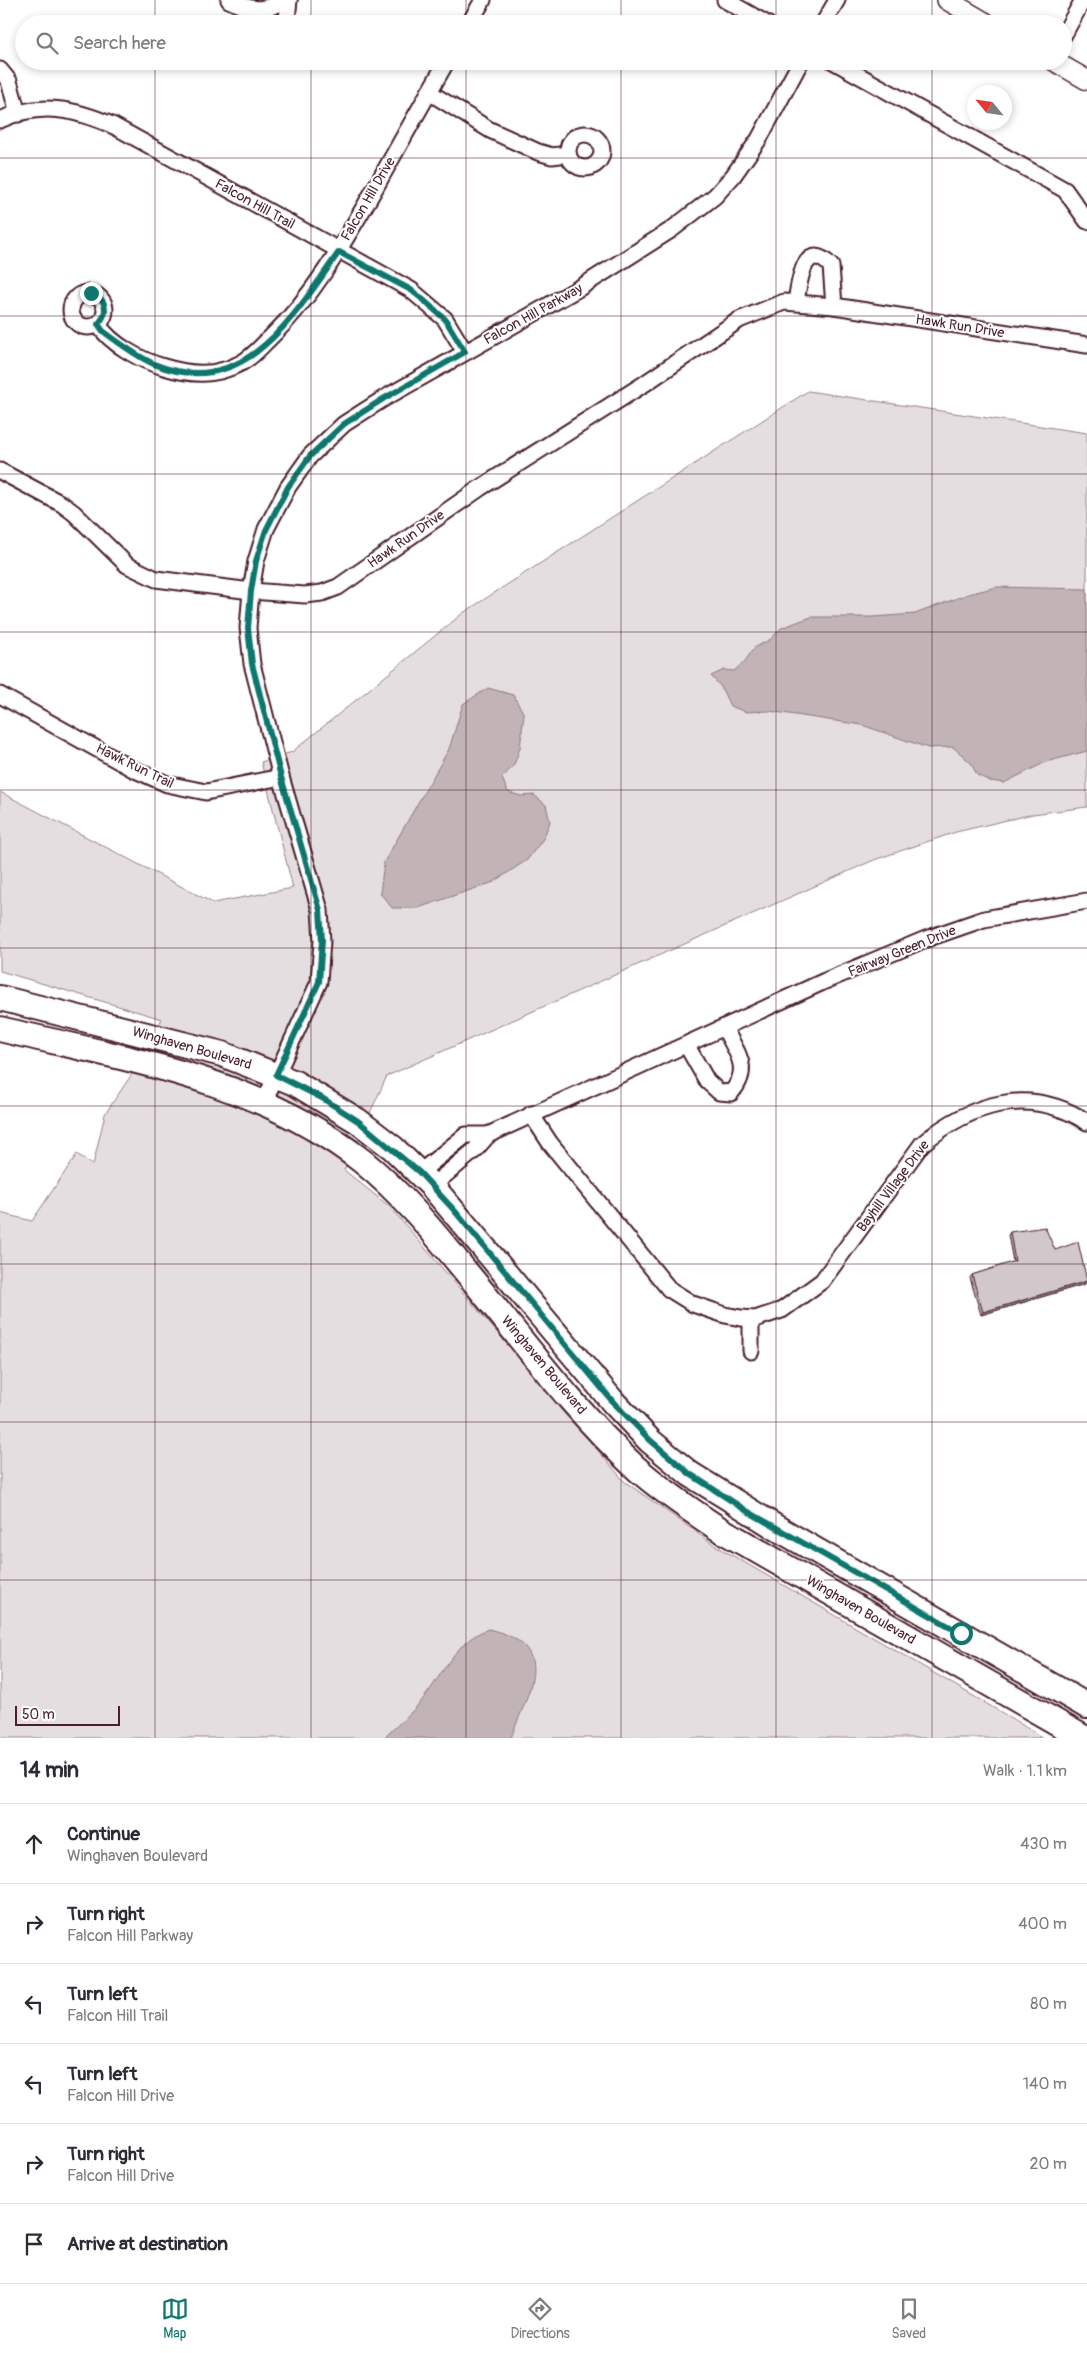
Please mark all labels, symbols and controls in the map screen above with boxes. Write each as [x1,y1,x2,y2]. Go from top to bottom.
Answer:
search box [15,15,1072,70]
icon: search [33,29,61,57]
text: Search here [73,31,166,55]
north arrow [967,85,1012,130]
street label: Falcon Hill Drive [337,154,399,244]
street label: Falcon Hill Trail [212,175,298,233]
street label: Falcon Hill Parkway [481,280,585,348]
route end [80,282,103,305]
street label: Hawk Run Drive [914,311,1006,341]
street label: Hawk Run Drive [364,506,448,572]
street label: Hawk Run Trail [93,740,177,792]
street label: Fairway Green Drive [846,922,959,980]
street label: Winghaven Boulevard [130,1023,254,1073]
street label: Bayhill Village Drive [853,1137,933,1235]
street label: Winghaven Boulevard [498,1312,590,1418]
street label: Winghaven Boulevard [803,1572,919,1648]
route start [950,1622,973,1645]
scale bar [15,1703,120,1726]
text: 50 m [22,1706,55,1723]
text: 14 min [20,1757,79,1784]
text: Walk · 1.1 km [983,1761,1067,1781]
text: Continue [67,1822,140,1846]
icon: ahead [20,1830,48,1858]
text: 430 m [1020,1834,1067,1854]
text: Winghaven Boulevard [67,1846,208,1866]
text: Turn right [67,1902,145,1926]
icon: right [20,1910,48,1938]
text: 400 m [1018,1914,1067,1934]
text: Falcon Hill Parkway [67,1926,193,1946]
text: Turn left [67,1982,137,2006]
icon: left [20,1990,48,2018]
text: 80 m [1030,1994,1067,2014]
text: Falcon Hill Trail [67,2006,168,2026]
text: Turn left [67,2062,137,2086]
icon: left [20,2070,48,2098]
text: 140 m [1023,2074,1067,2094]
text: Falcon Hill Drive [67,2086,174,2106]
text: Turn right [67,2142,145,2166]
icon: right [20,2150,48,2178]
text: 20 m [1029,2154,1067,2174]
text: Falcon Hill Drive [67,2166,174,2186]
icon: arrive [20,2230,48,2258]
text: Arrive at destination [67,2232,228,2256]
tab: Map [161,2295,189,2342]
tab: Directions [510,2295,570,2342]
tab: Saved [891,2295,926,2342]

